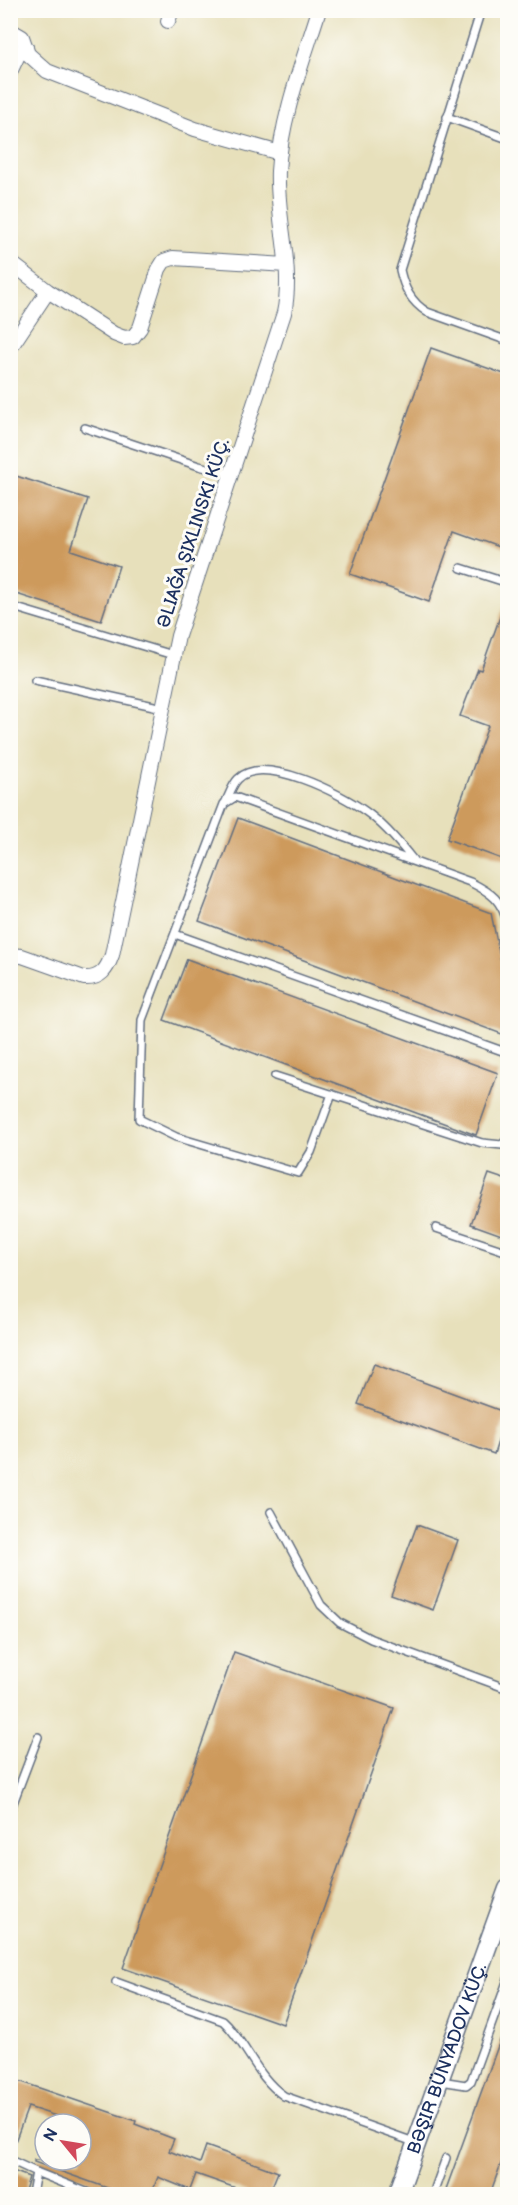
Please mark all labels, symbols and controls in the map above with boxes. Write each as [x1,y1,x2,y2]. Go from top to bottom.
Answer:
street label: ƏLIAĞA ŞIXLINSKI KÜÇ. [151,435,234,630]
street label: BƏŞIR BÜNYADOV KÜÇ. [403,1961,491,2157]
north arrow [33,2112,93,2172]
text: N [40,2125,63,2145]

